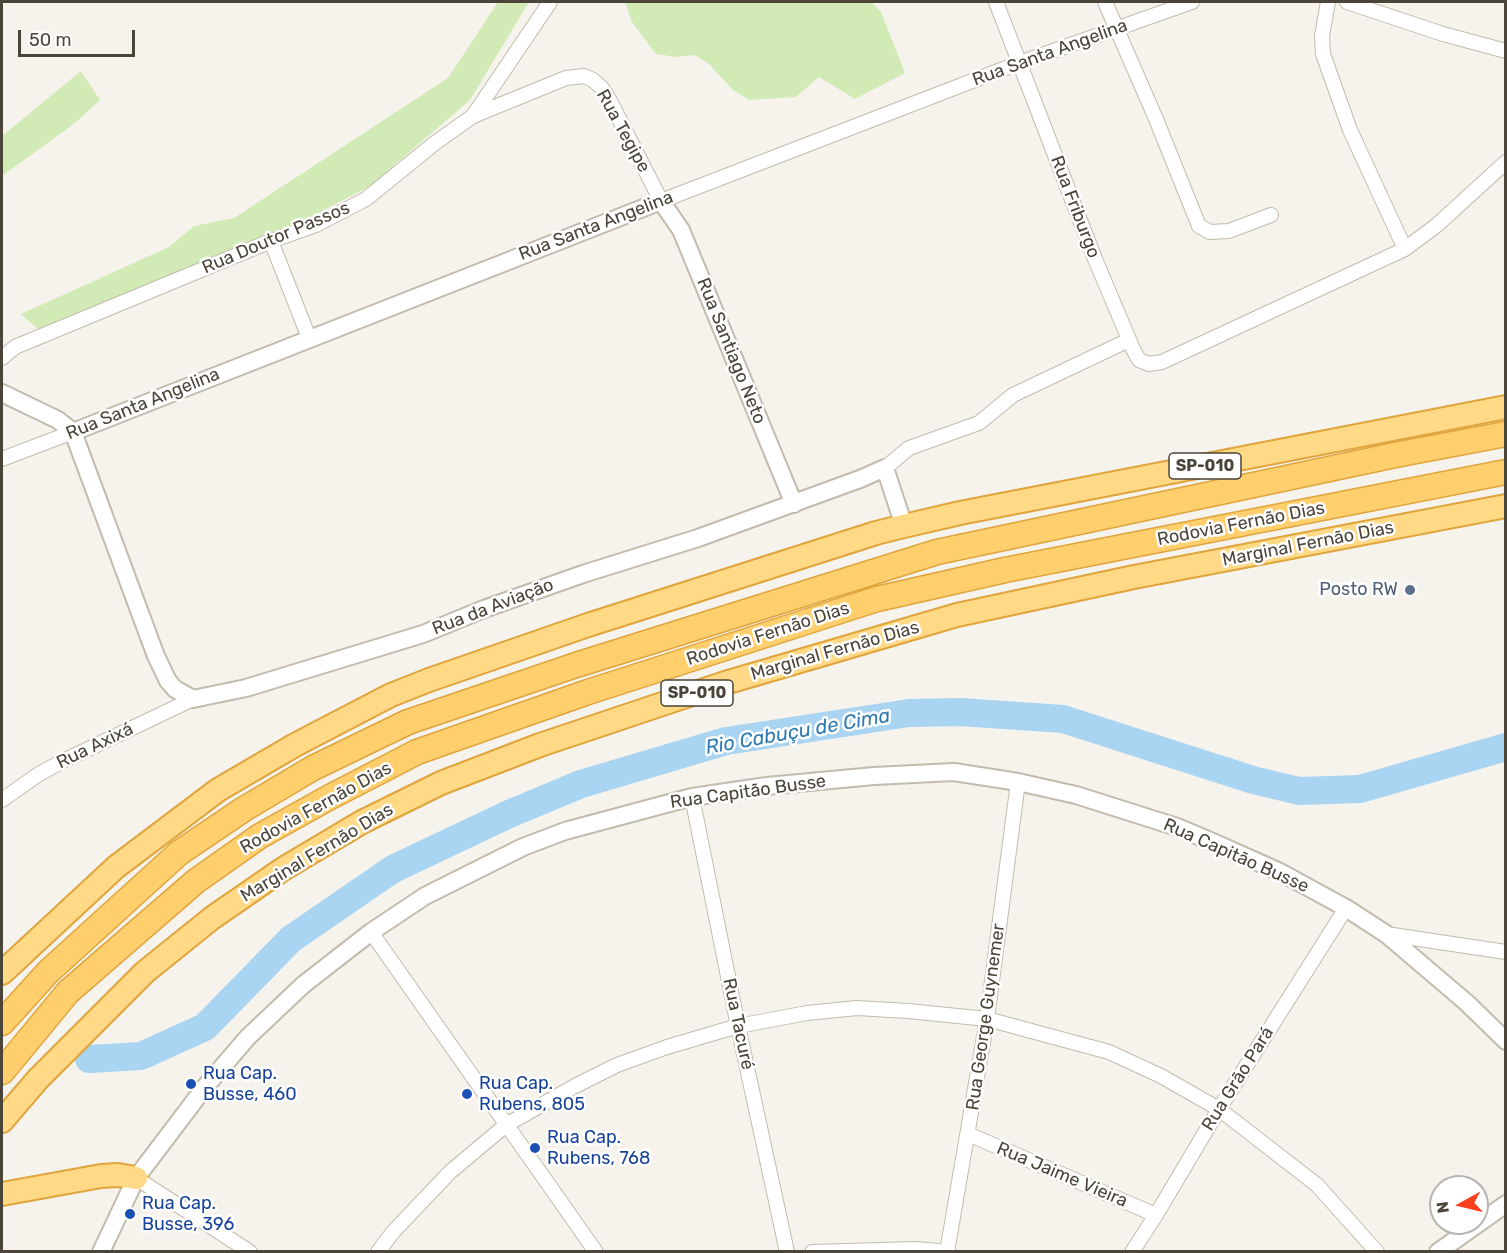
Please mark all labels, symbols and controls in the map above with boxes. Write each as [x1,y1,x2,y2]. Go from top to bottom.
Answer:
street label: Rua Santa Angelina [969,15,1131,91]
scale bar [21,18,138,56]
text: 50 m [29,29,72,51]
street label: Rua Tegipe [591,86,655,176]
street label: Rua Friburgo [1046,153,1104,261]
street label: Rua Santa Angelina [516,187,676,265]
street label: Rua Doutor Passos [199,197,353,279]
street label: Rua Santiago Neto [692,275,770,427]
street label: Rua Santa Angelina [63,363,223,445]
road number: SP-010 [1169,453,1241,479]
street label: Rodovia Fernão Dias [1155,497,1327,551]
street label: Marginal Fernão Dias [1220,517,1396,571]
street label: Rua da Aviação [429,574,557,640]
place label: Posto RW [1319,579,1398,601]
marker: Posto RW [1403,583,1417,597]
street label: Rodovia Fernão Dias [684,597,852,671]
street label: Marginal Fernão Dias [748,617,922,685]
road number: SP-010 [661,680,733,706]
water label: Rio Cabuçu de Cima [704,704,892,760]
street label: Rua Axixá [53,718,137,774]
street label: Rodovia Fernão Dias [236,757,396,859]
street label: Rua Capitão Busse [669,770,827,814]
street label: Marginal Fernão Dias [237,799,397,907]
street label: Rua Capitão Busse [1160,814,1312,898]
street label: Rua George Guynemer [962,922,1010,1112]
street label: Rua Tacuré [718,976,758,1072]
street label: Rua Grão Pará [1197,1023,1279,1135]
place label: Rua Cap. Busse, 460 [203,1063,297,1106]
place label: Rua Cap. Rubens, 805 [479,1073,585,1116]
marker: Rua Cap. Busse, 460 [184,1077,198,1091]
marker: Rua Cap. Rubens, 805 [460,1087,474,1101]
place label: Rua Cap. Rubens, 768 [547,1127,650,1170]
street label: Rua Jaime Vieira [993,1138,1131,1212]
marker: Rua Cap. Rubens, 768 [528,1141,542,1155]
north arrow [1429,1175,1489,1235]
place label: Rua Cap. Busse, 396 [142,1193,234,1236]
text: N [1432,1200,1453,1214]
marker: Rua Cap. Busse, 396 [123,1207,137,1221]

